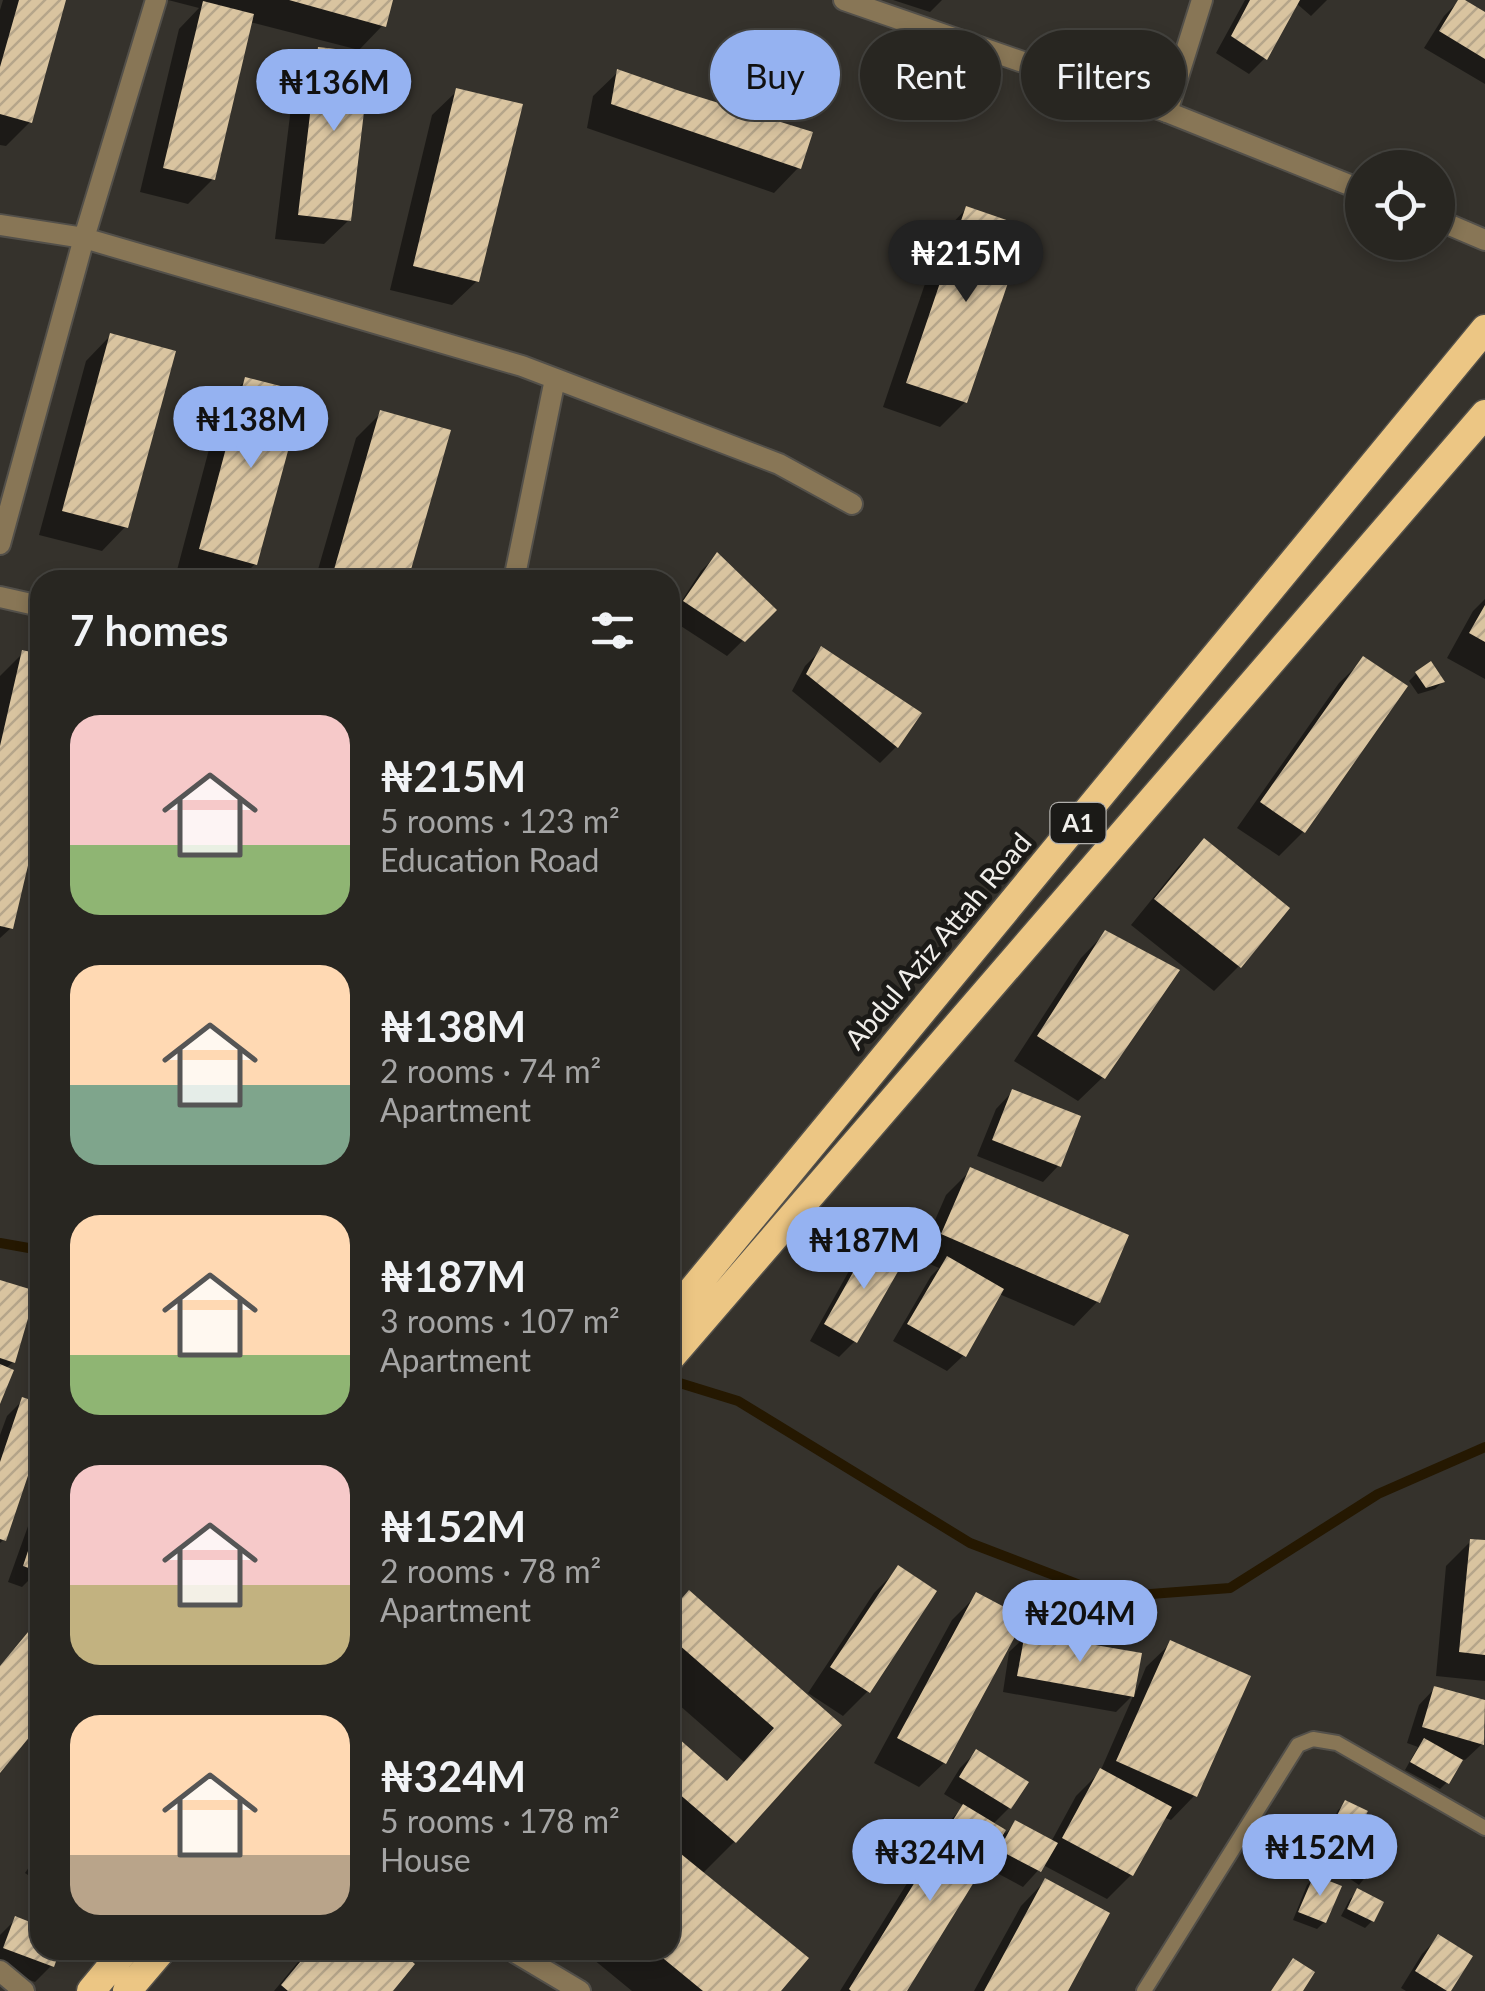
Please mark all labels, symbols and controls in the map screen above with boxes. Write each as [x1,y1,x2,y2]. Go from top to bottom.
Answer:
chip: Buy [710,30,840,120]
chip: Rent [860,30,1001,120]
chip: Filters [1021,30,1186,120]
pin: ₦136M [264,49,404,134]
text: ₦136M [278,62,390,101]
map controls [1345,150,1455,260]
button: locate [1345,150,1455,260]
pin: ₦215M [896,220,1036,305]
text: ₦215M [910,233,1022,272]
pin: ₦138M [181,386,321,471]
text: ₦138M [195,399,307,438]
icon: filters [585,603,640,658]
text: 7 homes [70,605,228,655]
text: ₦215M [380,751,526,801]
icon: home [150,755,270,875]
text: 5 rooms · 123 m² [380,801,620,840]
road number: A1 [1050,803,1106,843]
street label: Abdul Aziz Attah Road [837,825,1038,1055]
text: Education Road [380,840,599,879]
text: ₦138M [380,1001,526,1051]
icon: home [150,1005,270,1125]
text: 2 rooms · 74 m² [380,1051,601,1090]
text: Apartment [380,1090,531,1129]
pin: ₦187M [794,1207,934,1292]
text: ₦187M [808,1220,920,1259]
text: ₦187M [380,1251,526,1301]
icon: home [150,1255,270,1375]
text: 3 rooms · 107 m² [380,1301,620,1340]
text: Apartment [380,1340,531,1379]
text: ₦152M [380,1501,526,1551]
icon: home [150,1505,270,1625]
text: 2 rooms · 78 m² [380,1551,601,1590]
pin: ₦204M [1010,1580,1150,1665]
text: Apartment [380,1590,531,1629]
text: ₦204M [1024,1593,1136,1632]
text: ₦324M [380,1751,526,1801]
icon: home [150,1755,270,1875]
text: 5 rooms · 178 m² [380,1801,620,1840]
pin: ₦152M [1250,1814,1390,1899]
pin: ₦324M [860,1819,1000,1904]
text: ₦152M [1264,1827,1376,1866]
text: ₦324M [874,1832,986,1871]
text: House [380,1840,471,1879]

